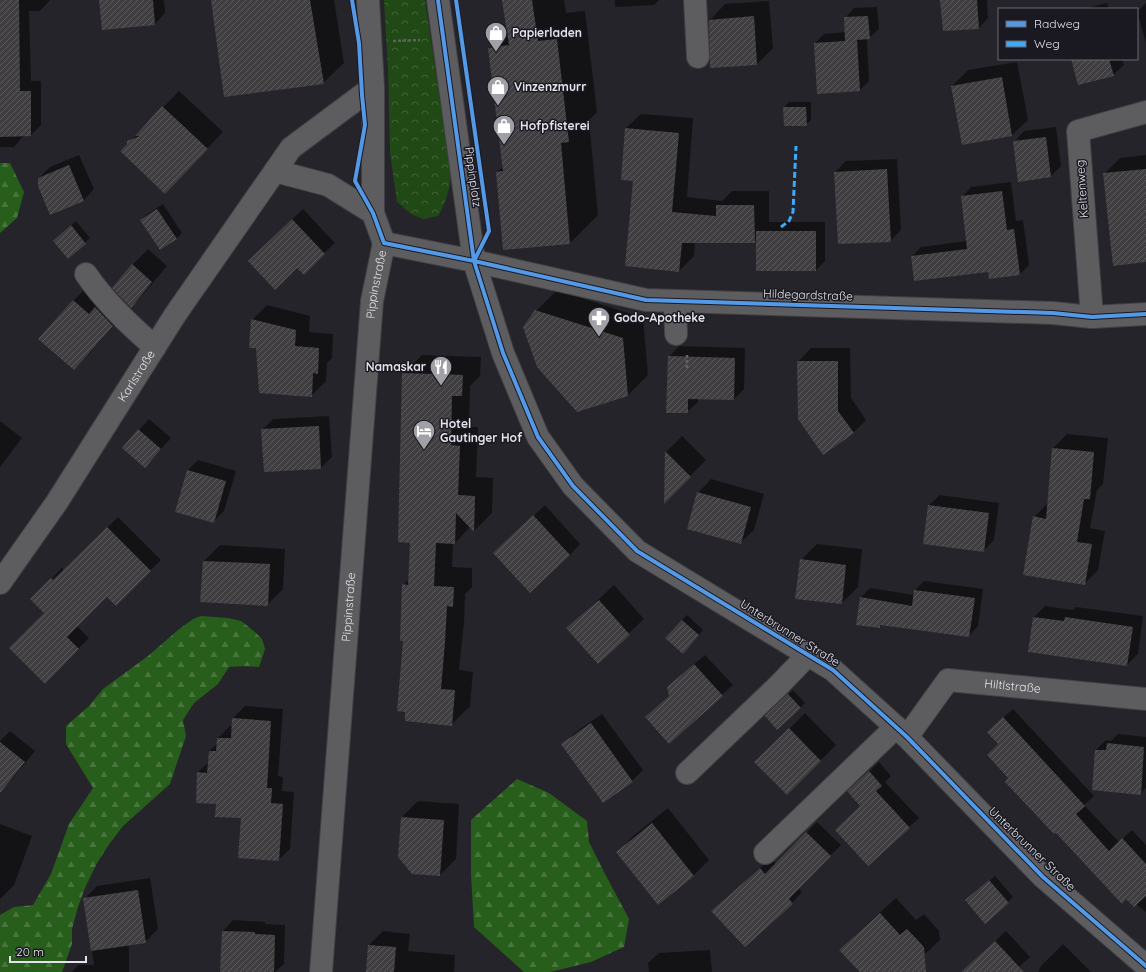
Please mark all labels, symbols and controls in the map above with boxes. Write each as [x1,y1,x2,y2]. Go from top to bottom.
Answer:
legend [998,8,1138,60]
text: Radweg [1034,16,1080,31]
shop icon: Papierladen [483,20,509,53]
place label: Papierladen [512,25,582,40]
text: Weg [1034,36,1060,51]
shop icon: Vinzenzmurr [485,74,511,107]
place label: Vinzenzmurr [514,79,586,94]
shop icon: Hofpfisterei [491,113,517,146]
place label: Hofpfisterei [520,118,590,133]
street label: Pippinplatz [462,146,485,208]
street label: Keltenweg [1072,159,1091,219]
street label: Pippinstraße [363,248,389,319]
street label: Hildegardstraße [763,285,853,304]
pharmacy icon: Godo-Apotheke [586,305,612,338]
place label: Godo-Apotheke [614,310,705,325]
street label: Karlstraße [114,347,158,404]
restaurant icon: Namaskar [428,354,454,387]
place label: Namaskar [366,359,426,374]
place label: Hotel Gautinger Hof [440,416,523,445]
hotel icon: Hotel Gautinger Hof [411,418,437,451]
street label: Pippinstraße [338,572,358,642]
street label: Unterbrunner Straße [738,596,843,669]
street label: Hiltlstraße [984,676,1042,696]
street label: Unterbrunner Straße [986,803,1079,894]
scale bar [10,938,86,964]
text: 20 m [16,944,44,959]

